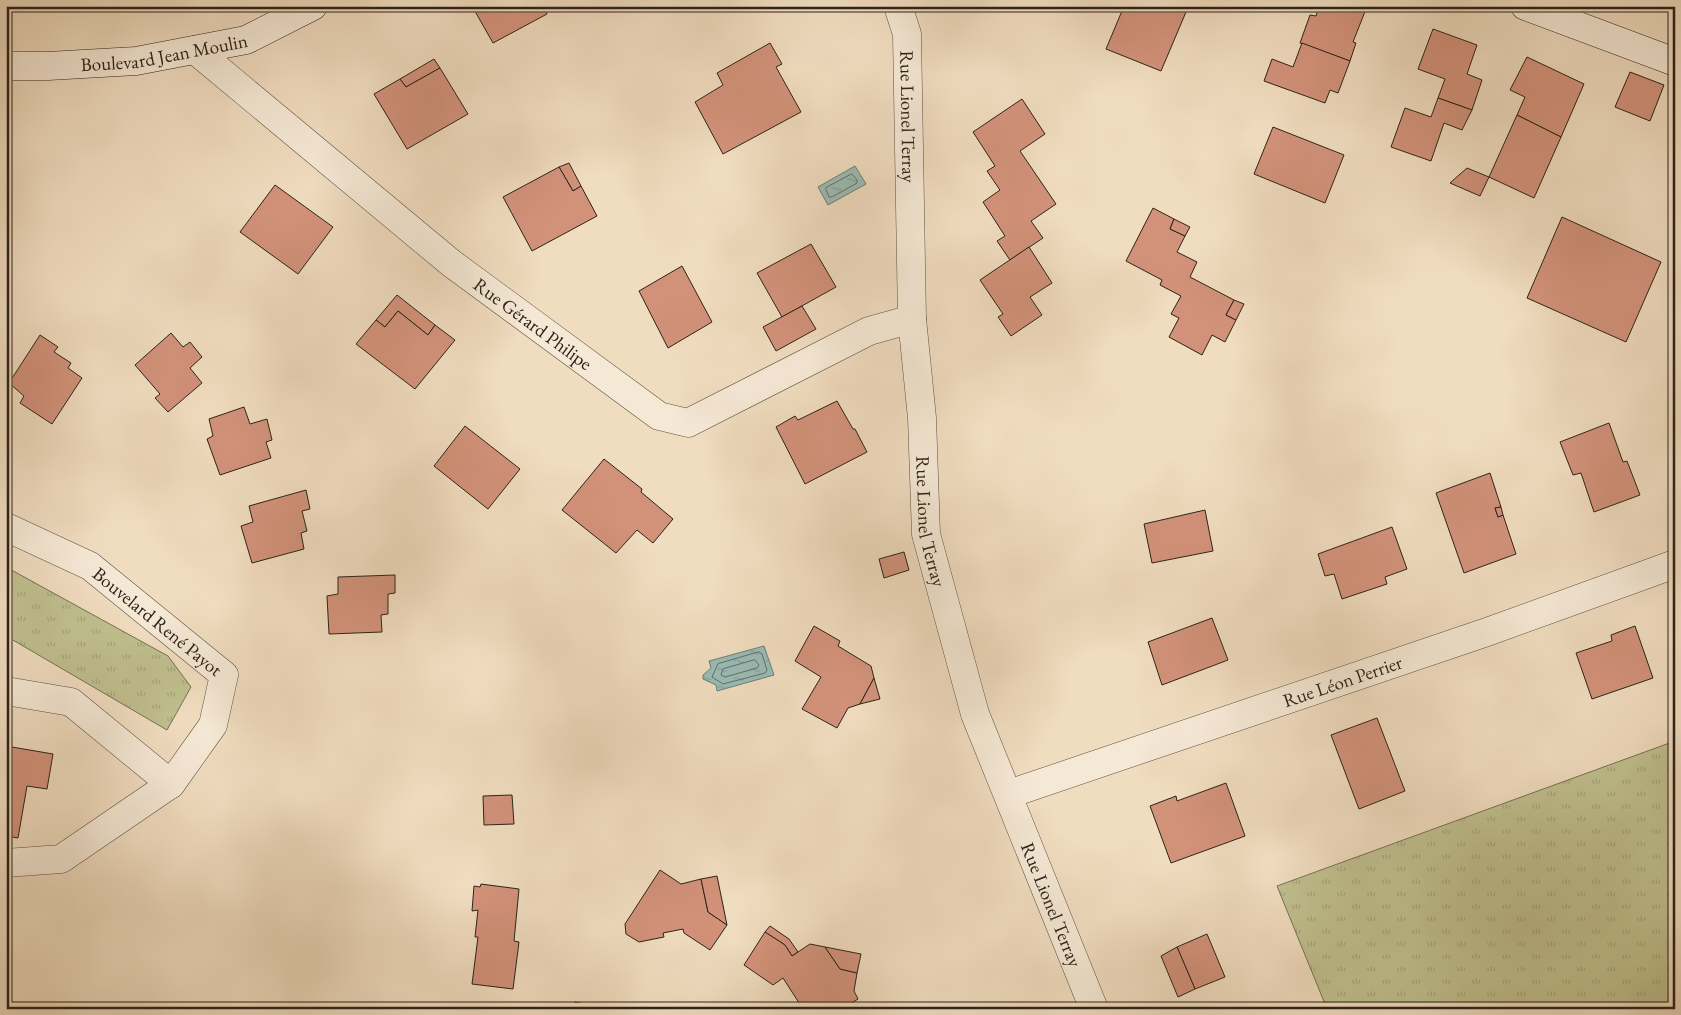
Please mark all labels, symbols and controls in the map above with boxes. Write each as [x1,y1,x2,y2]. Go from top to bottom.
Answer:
street label: Boulevard Jean Moulin [80,28,250,77]
street label: Rue Lionel Terray [894,50,922,184]
street label: Rue Gérard Philipe [469,272,597,376]
street label: Rue Lionel Terray [910,455,952,590]
street label: Bouvelard René Payot [87,561,228,682]
street label: Rue Léon Perrier [1280,649,1406,713]
street label: Rue Lionel Terray [1015,839,1088,971]

